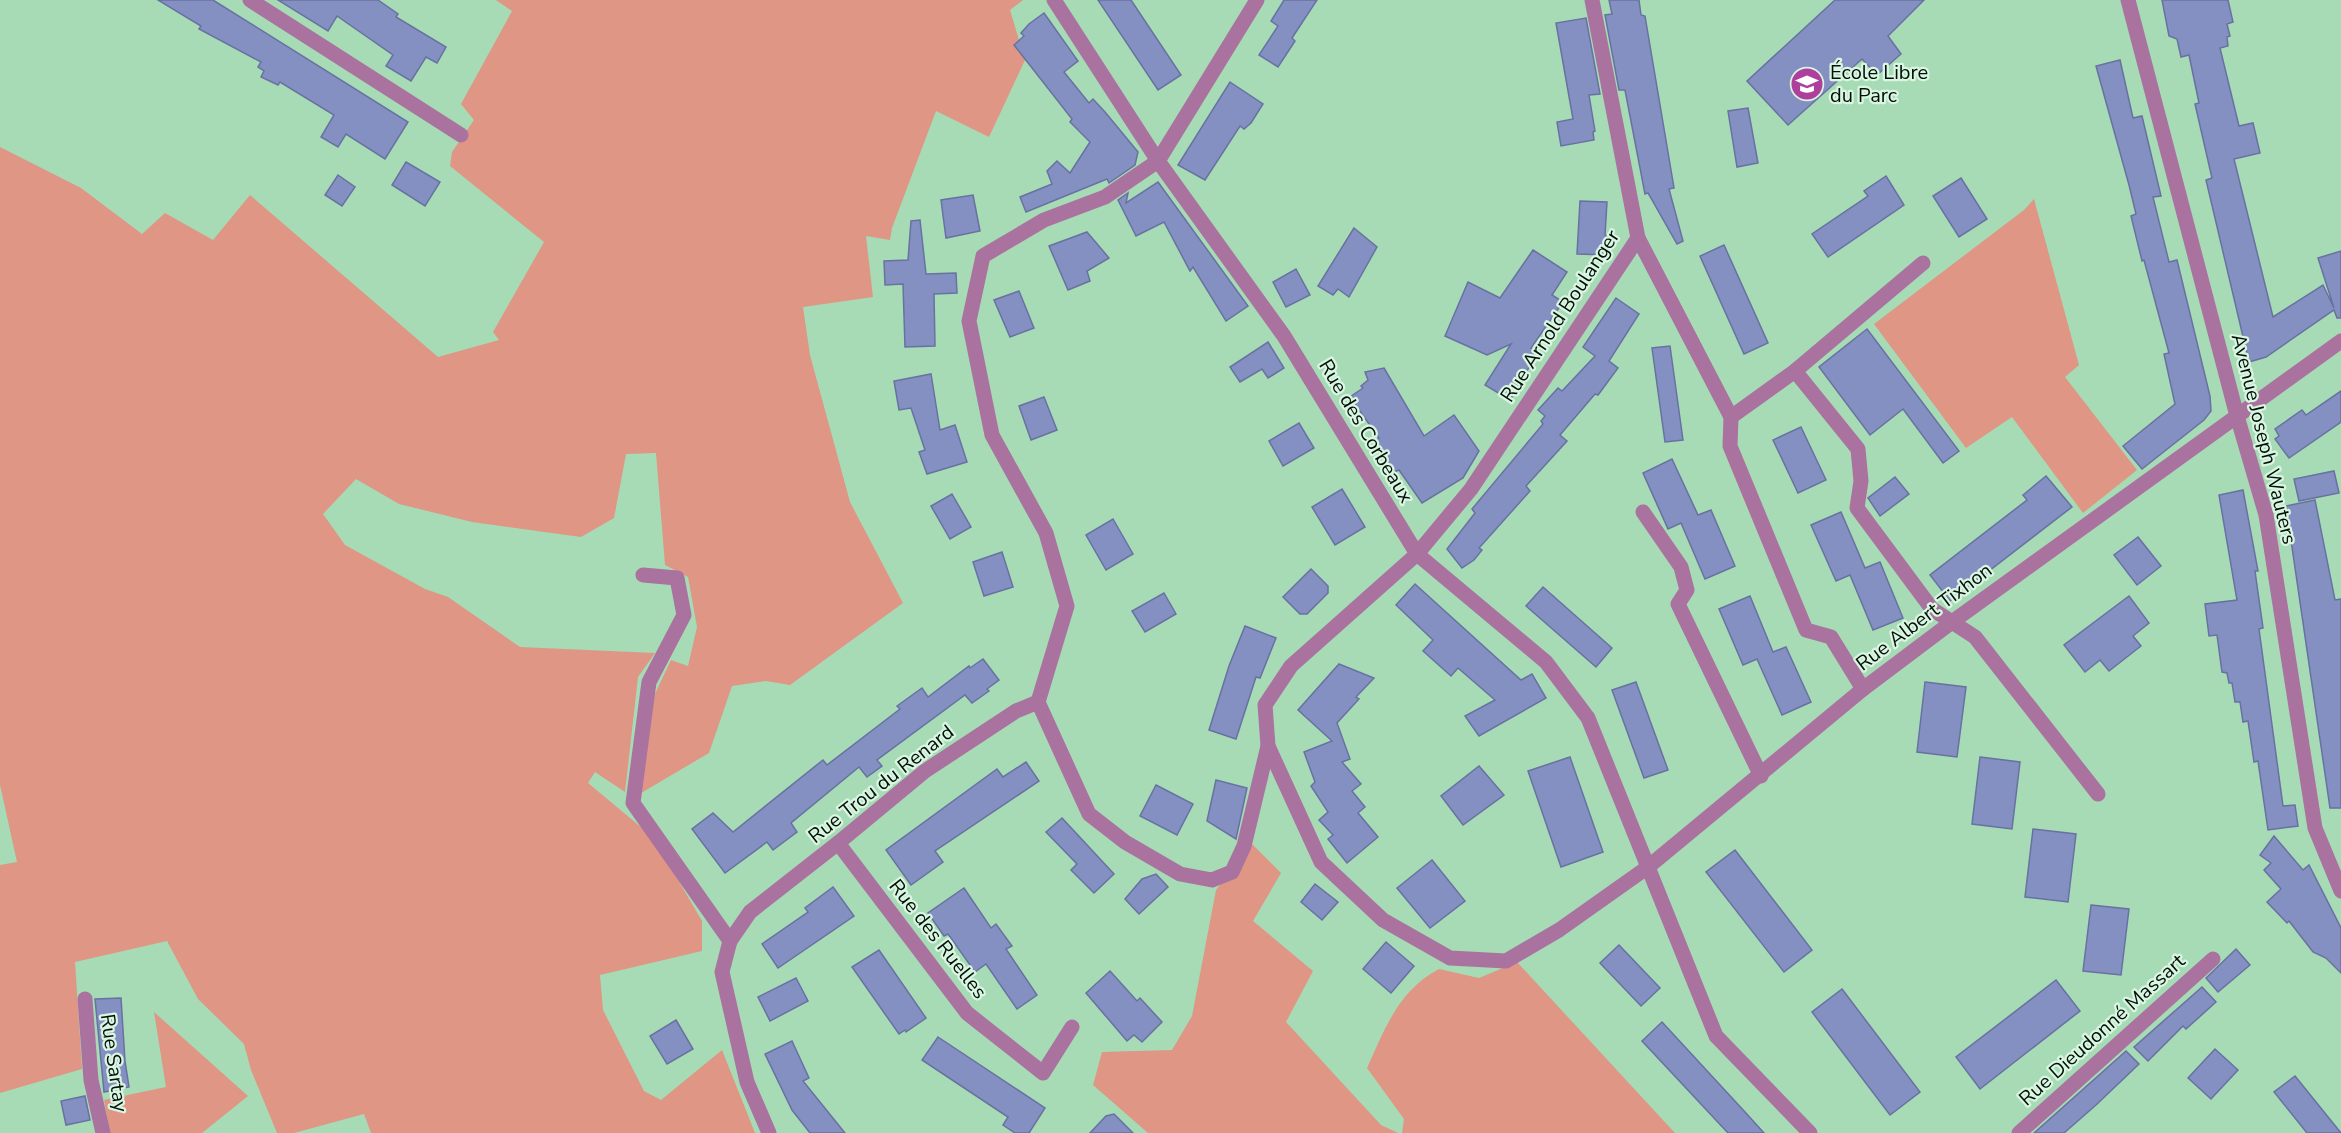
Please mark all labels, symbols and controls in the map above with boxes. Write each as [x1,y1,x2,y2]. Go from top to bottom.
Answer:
place label: École Libre du Parc [1830,59,1928,109]
school or university icon: École Libre du Parc [1789,66,1825,102]
street label: Rue Arnold Boulanger [1494,225,1626,407]
street label: Avenue Joseph Wauters [2225,331,2303,547]
street label: Rue des Corbeaux [1312,354,1420,508]
street label: Rue Albert Tixhon [1850,557,1998,677]
street label: Rue Trou du Renard [803,719,959,849]
street label: Rue des Ruelles [883,874,993,1004]
street label: Rue Dieudonné Massart [2013,947,2192,1112]
street label: Rue Sartay [94,1012,134,1114]

